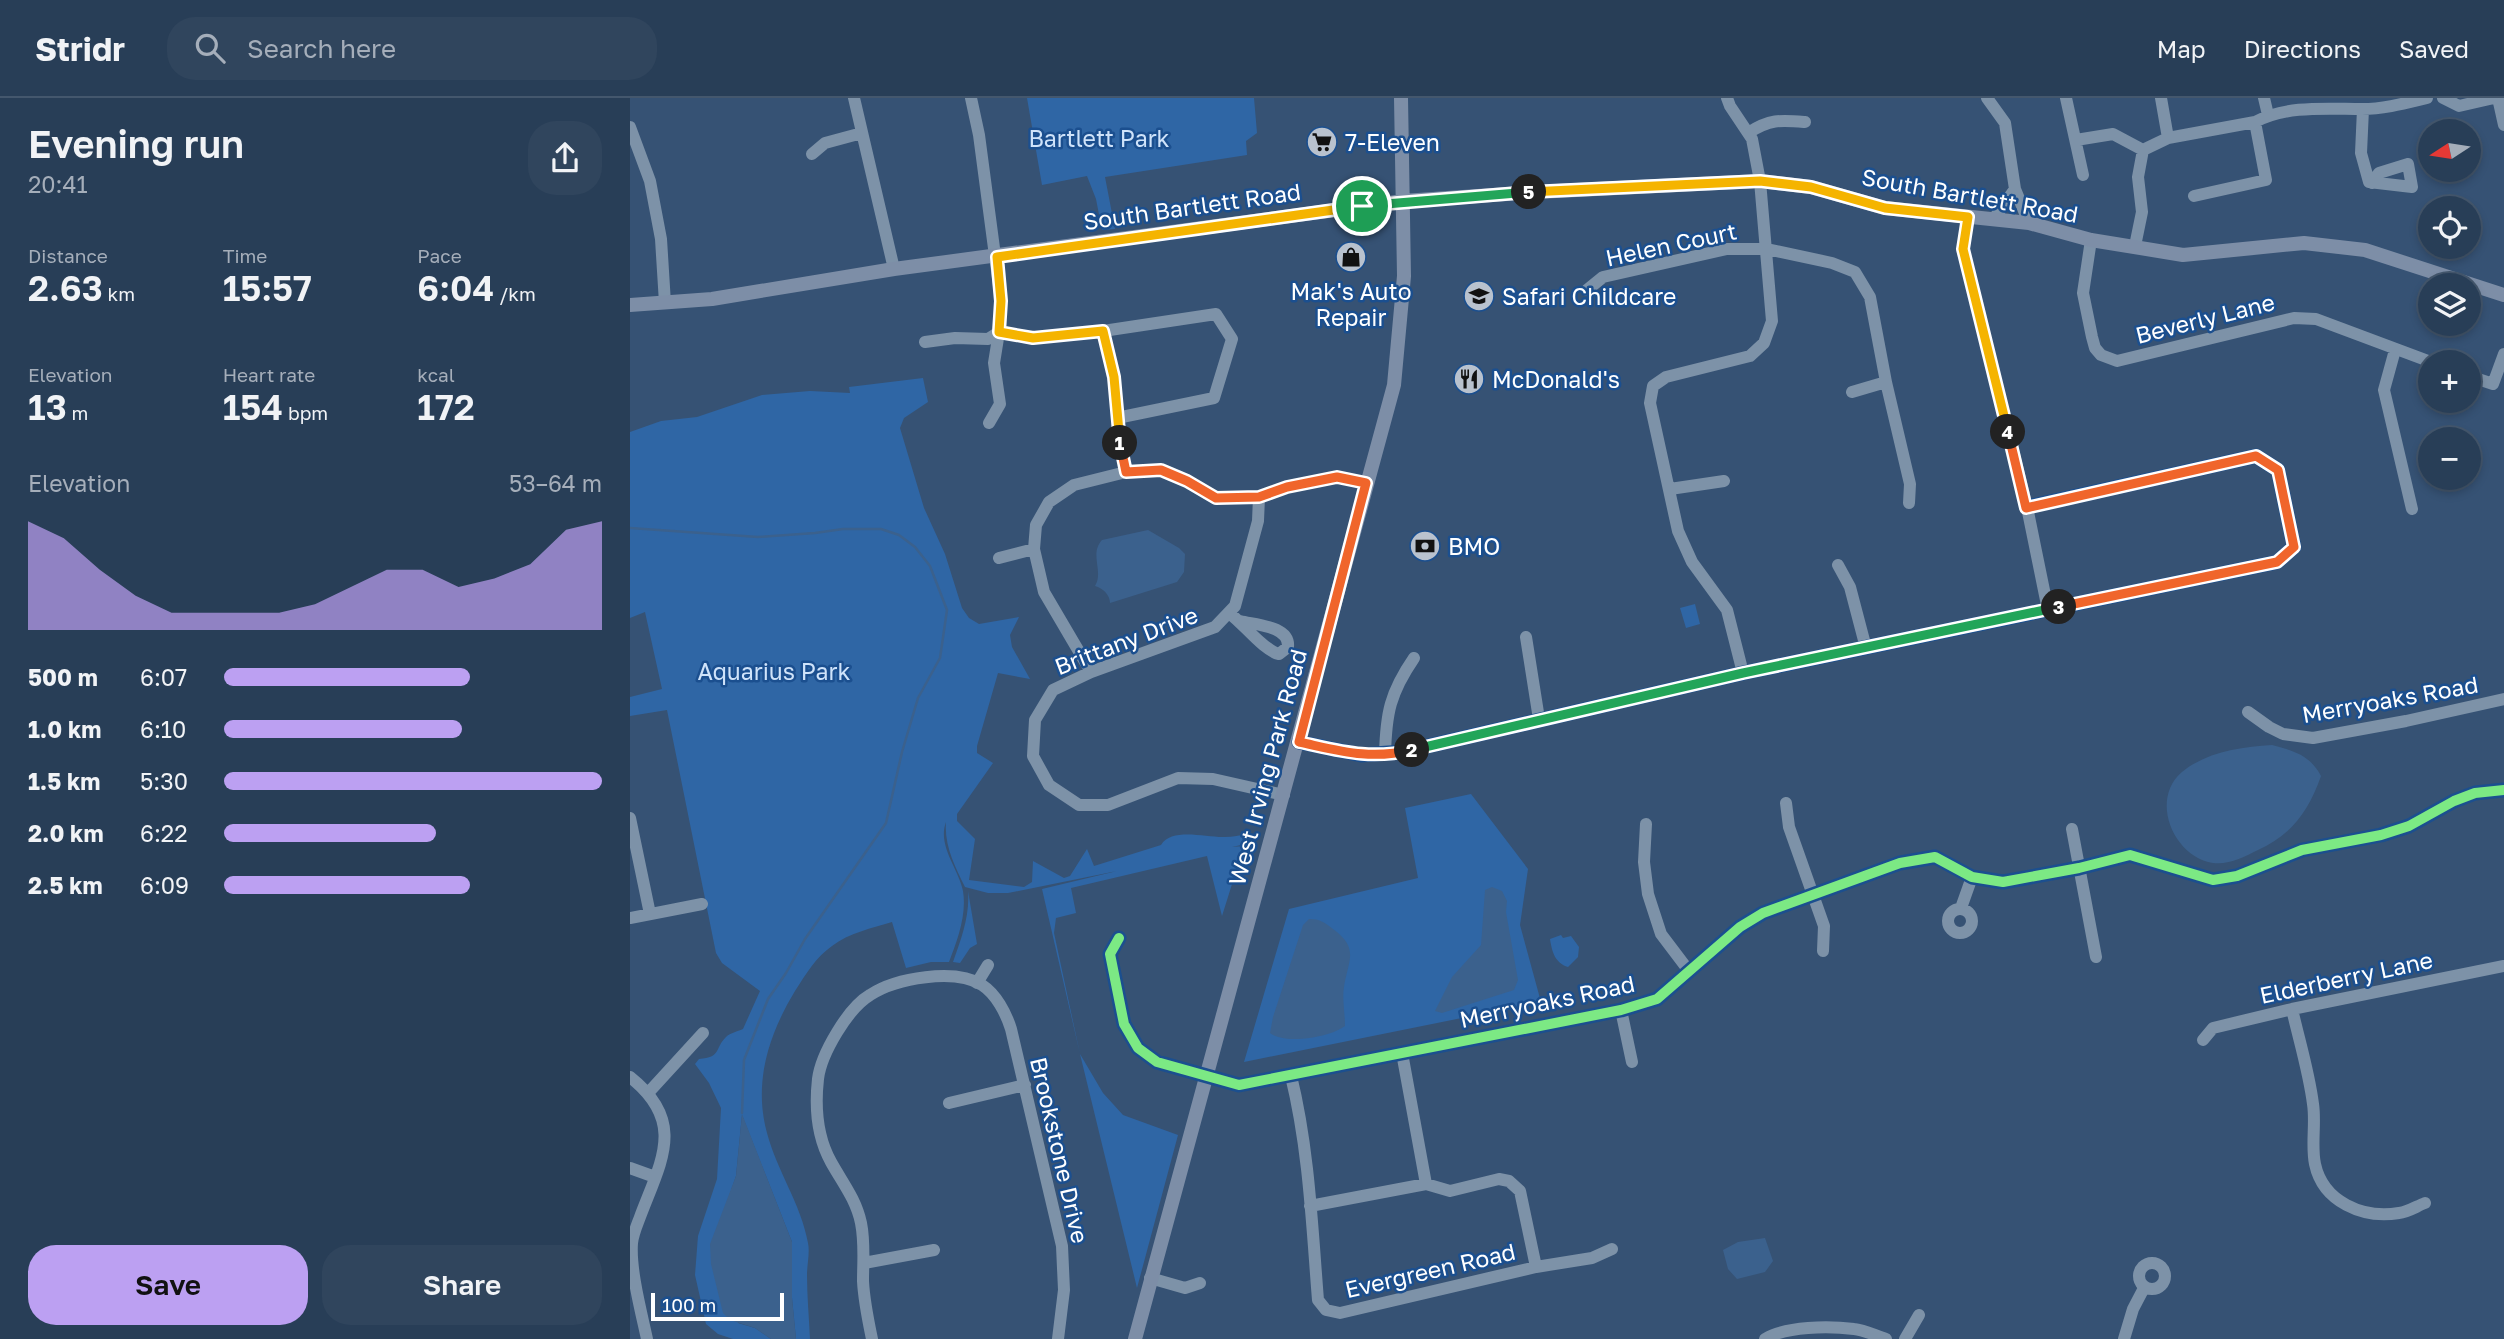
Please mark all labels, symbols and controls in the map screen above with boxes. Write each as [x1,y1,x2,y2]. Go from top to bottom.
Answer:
search box [167,17,657,80]
text: Stridr [35,29,125,68]
icon: search [191,29,229,67]
text: Search here [247,33,396,64]
text: Map [2157,34,2206,63]
text: Directions [2244,34,2361,63]
text: Saved [2399,34,2469,63]
north arrow [2418,119,2482,182]
map controls [2418,119,2481,490]
text: Evening run [28,121,244,166]
button: share [528,121,602,195]
park label: Bartlett Park [1028,124,1170,152]
supermarket icon: 7-Eleven [1305,125,1339,159]
place label: 7-Eleven [1345,128,1440,156]
street label: South Bartlett Road [1860,162,2080,228]
text: 20:41 [28,170,88,198]
pin: 5 [1511,174,1546,210]
pin [1332,176,1392,236]
street label: South Bartlett Road [1081,177,1303,235]
text: 5 [1523,180,1534,203]
icon: arrive [1343,187,1381,225]
button: locate [2418,196,2481,259]
street label: Helen Court [1603,216,1739,272]
shop icon: Mak's Auto Repair [1334,240,1368,274]
text: Distance [28,244,108,267]
text: Time [223,244,267,267]
text: Pace [417,244,462,267]
text: 2.63 [28,267,103,309]
text: 15:57 [223,267,312,309]
text: 6:04 [417,267,494,309]
button: layers [2418,273,2481,336]
place label: Mak's Auto Repair [1290,277,1412,331]
school or university icon: Safari Childcare [1462,279,1496,313]
text: km [103,282,135,305]
text: /km [494,282,536,305]
place label: Safari Childcare [1502,282,1676,310]
street label: Beverly Lane [2133,287,2277,349]
button: + [2418,350,2481,413]
restaurant icon: McDonald's [1452,362,1486,396]
text: Elevation [28,363,113,386]
text: Heart rate [223,363,315,386]
text: kcal [417,363,455,386]
place label: McDonald's [1492,365,1620,393]
text: 13 [28,386,67,428]
text: 154 [223,386,283,428]
text: 172 [417,386,475,428]
text: m [67,401,88,424]
text: bpm [283,401,328,424]
pin: 4 [1990,414,2026,450]
text: 4 [2002,420,2013,443]
pin: 1 [1102,426,1138,460]
button: − [2418,427,2481,490]
text: 1 [1115,431,1124,454]
text: Elevation [28,469,130,497]
text: 53–64 m [509,469,602,497]
bank icon: BMO [1408,529,1442,563]
place label: BMO [1448,532,1500,560]
pin: 3 [2042,589,2076,624]
text: 3 [2053,595,2064,618]
street label: Brittany Drive [1050,600,1202,680]
street label: West Irving Park Road [1222,646,1312,888]
park label: Aquarius Park [697,657,851,685]
text: 500 m [28,663,98,691]
text: 6:07 [140,663,187,691]
street label: Merryoaks Road [2300,670,2480,728]
text: 1.0 km [28,715,101,743]
text: 6:10 [140,715,186,743]
pin: 2 [1394,732,1430,768]
text: 2 [1406,738,1417,761]
text: 1.5 km [28,767,100,795]
text: 5:30 [140,767,188,795]
text: 2.0 km [28,819,104,847]
text: 6:22 [140,819,188,847]
text: 2.5 km [28,871,103,899]
text: 6:09 [140,871,189,899]
street label: Elderberry Lane [2257,945,2435,1009]
street label: Merryoaks Road [1457,969,1637,1033]
street label: Brookstone Drive [1025,1054,1095,1246]
street label: Evergreen Road [1342,1237,1518,1303]
button: Save [28,1245,308,1325]
button: Share [322,1245,602,1325]
scale bar [651,1290,784,1322]
text: 100 m [662,1293,716,1316]

